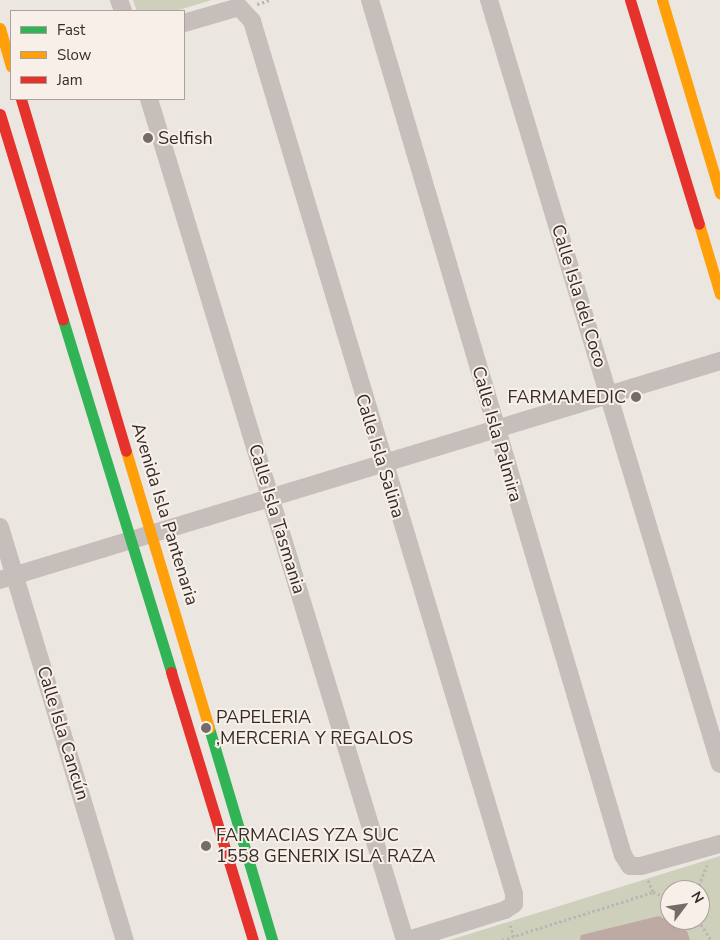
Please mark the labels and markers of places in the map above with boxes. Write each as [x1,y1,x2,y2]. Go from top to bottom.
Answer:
place label: Selfish [158,127,213,149]
marker: Selfish [142,132,154,144]
place label: FARMAMEDIC [508,386,626,408]
marker: FARMAMEDIC [630,391,642,403]
place label: PAPELERIA ,MERCERIA Y REGALOS [216,707,413,750]
marker: PAPELERIA ,MERCERIA Y REGALOS [200,722,212,734]
place label: FARMACIAS YZA SUC 1558 GENERIX ISLA RAZA [216,825,435,868]
marker: FARMACIAS YZA SUC 1558 GENERIX ISLA RAZA [200,840,212,852]

